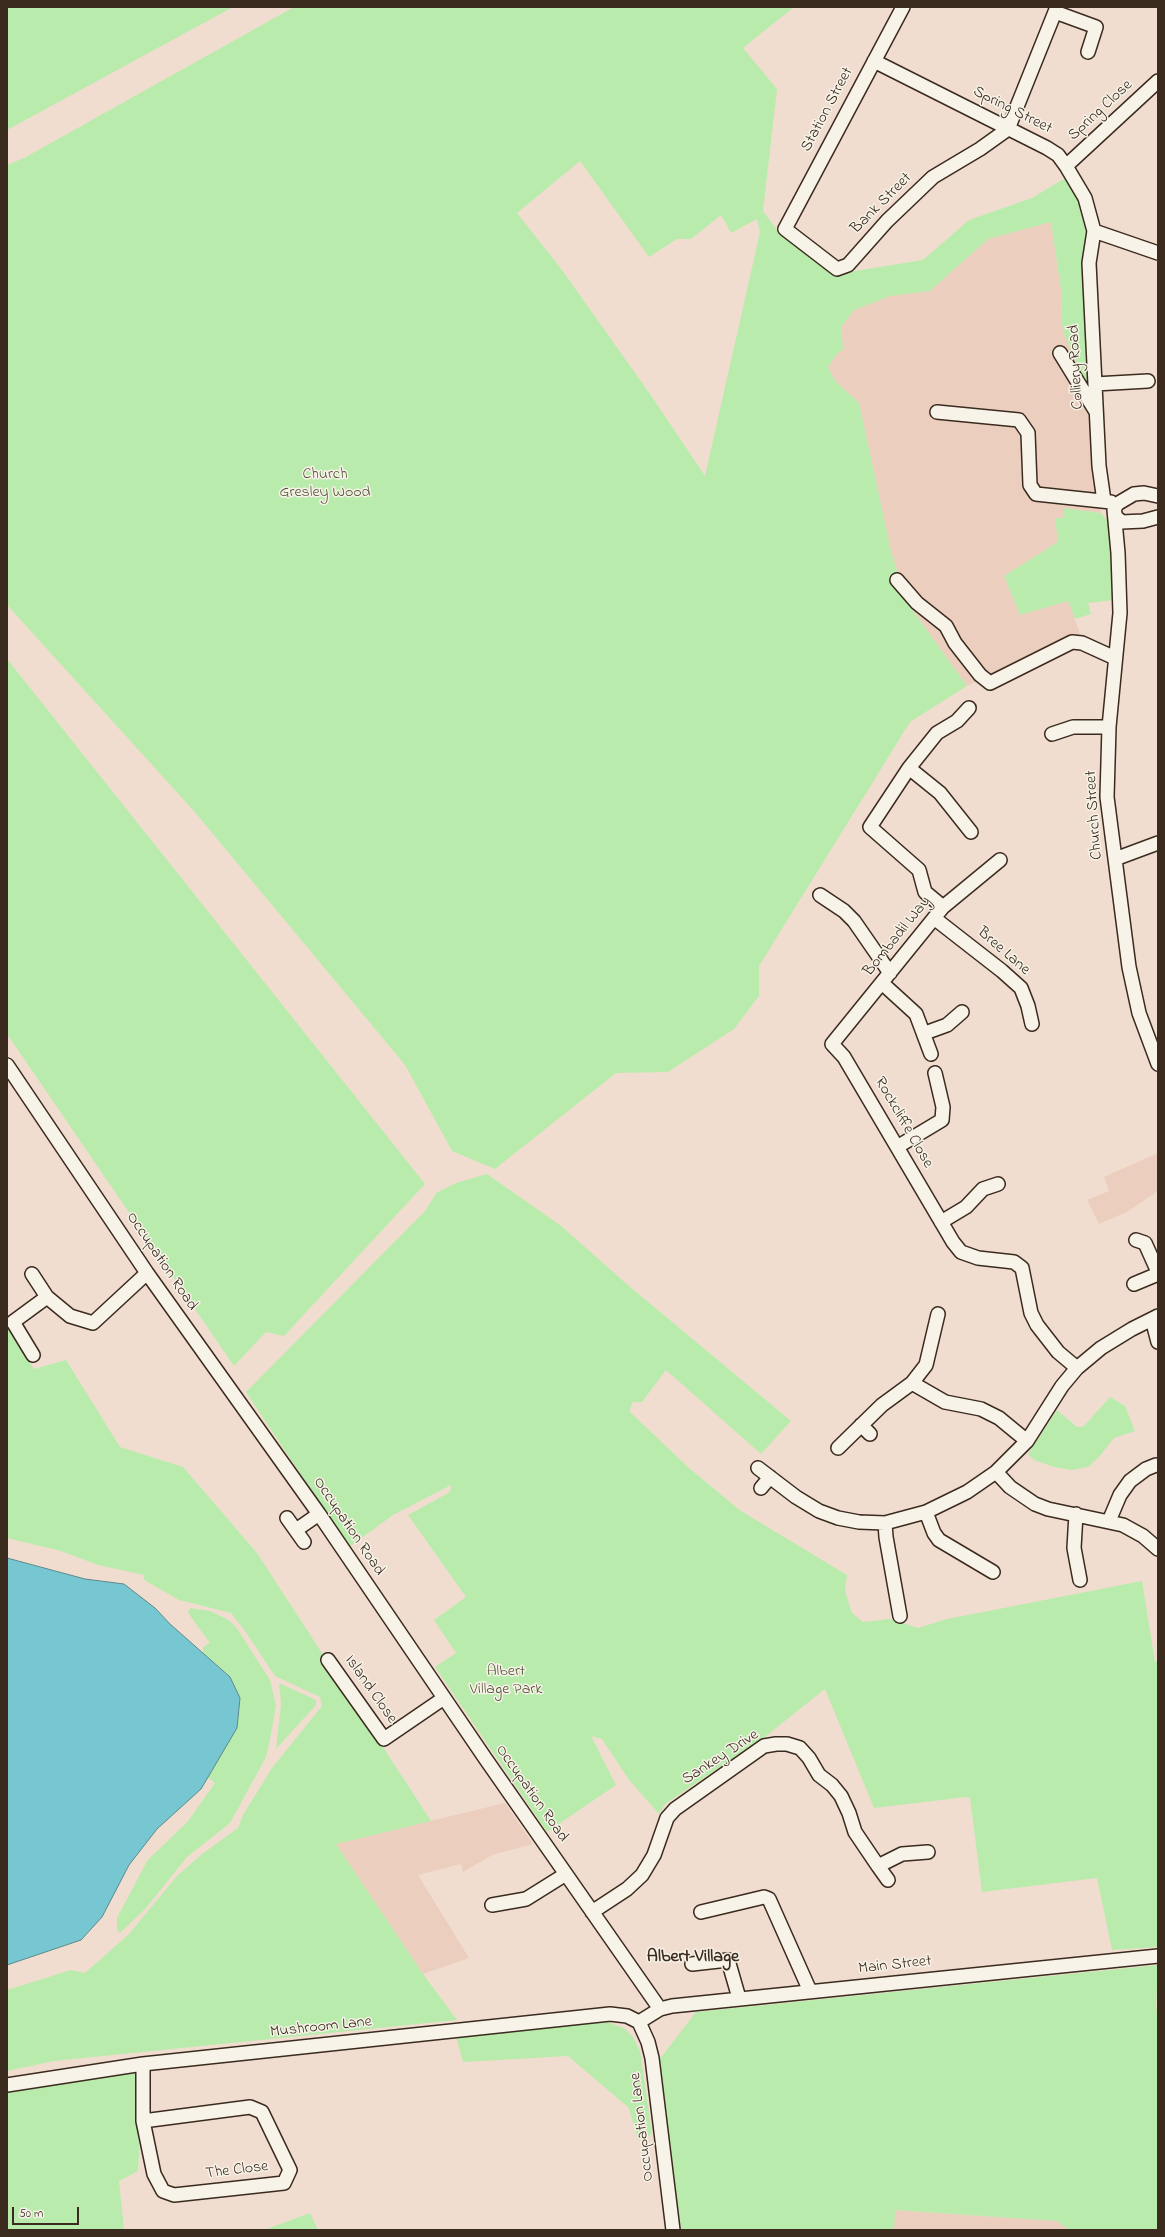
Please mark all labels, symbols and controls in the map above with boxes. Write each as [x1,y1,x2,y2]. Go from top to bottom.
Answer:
street label: Station Street [798,64,858,156]
street label: Spring Close [1065,76,1137,146]
street label: Spring Street [969,83,1055,139]
street label: Bank Street [847,169,917,239]
street label: Colliery Road [1065,324,1089,410]
park label: Church Gresley Wood [279,465,371,503]
street label: Church Street [1082,770,1108,860]
street label: Bombadil Way [860,893,936,981]
street label: Bree Lane [973,924,1033,980]
street label: Rockcliffe Close [869,1074,937,1172]
street label: Occupation Road [121,1209,201,1315]
street label: Occupation Road [308,1474,388,1580]
street label: Island Close [339,1652,401,1728]
park label: Albert Village Park [470,1662,542,1700]
street label: Sankey Drive [679,1726,763,1790]
street label: Occupation Road [490,1742,572,1846]
district label: Albert Village [647,1947,739,1969]
street label: Main Street [857,1953,933,1979]
street label: Mushroom Lane [269,2013,373,2043]
street label: Occupation Lane [627,2072,659,2182]
street label: The Close [205,2158,269,2184]
scale bar [14,2199,81,2225]
text: 50 m [19,2205,43,2223]

